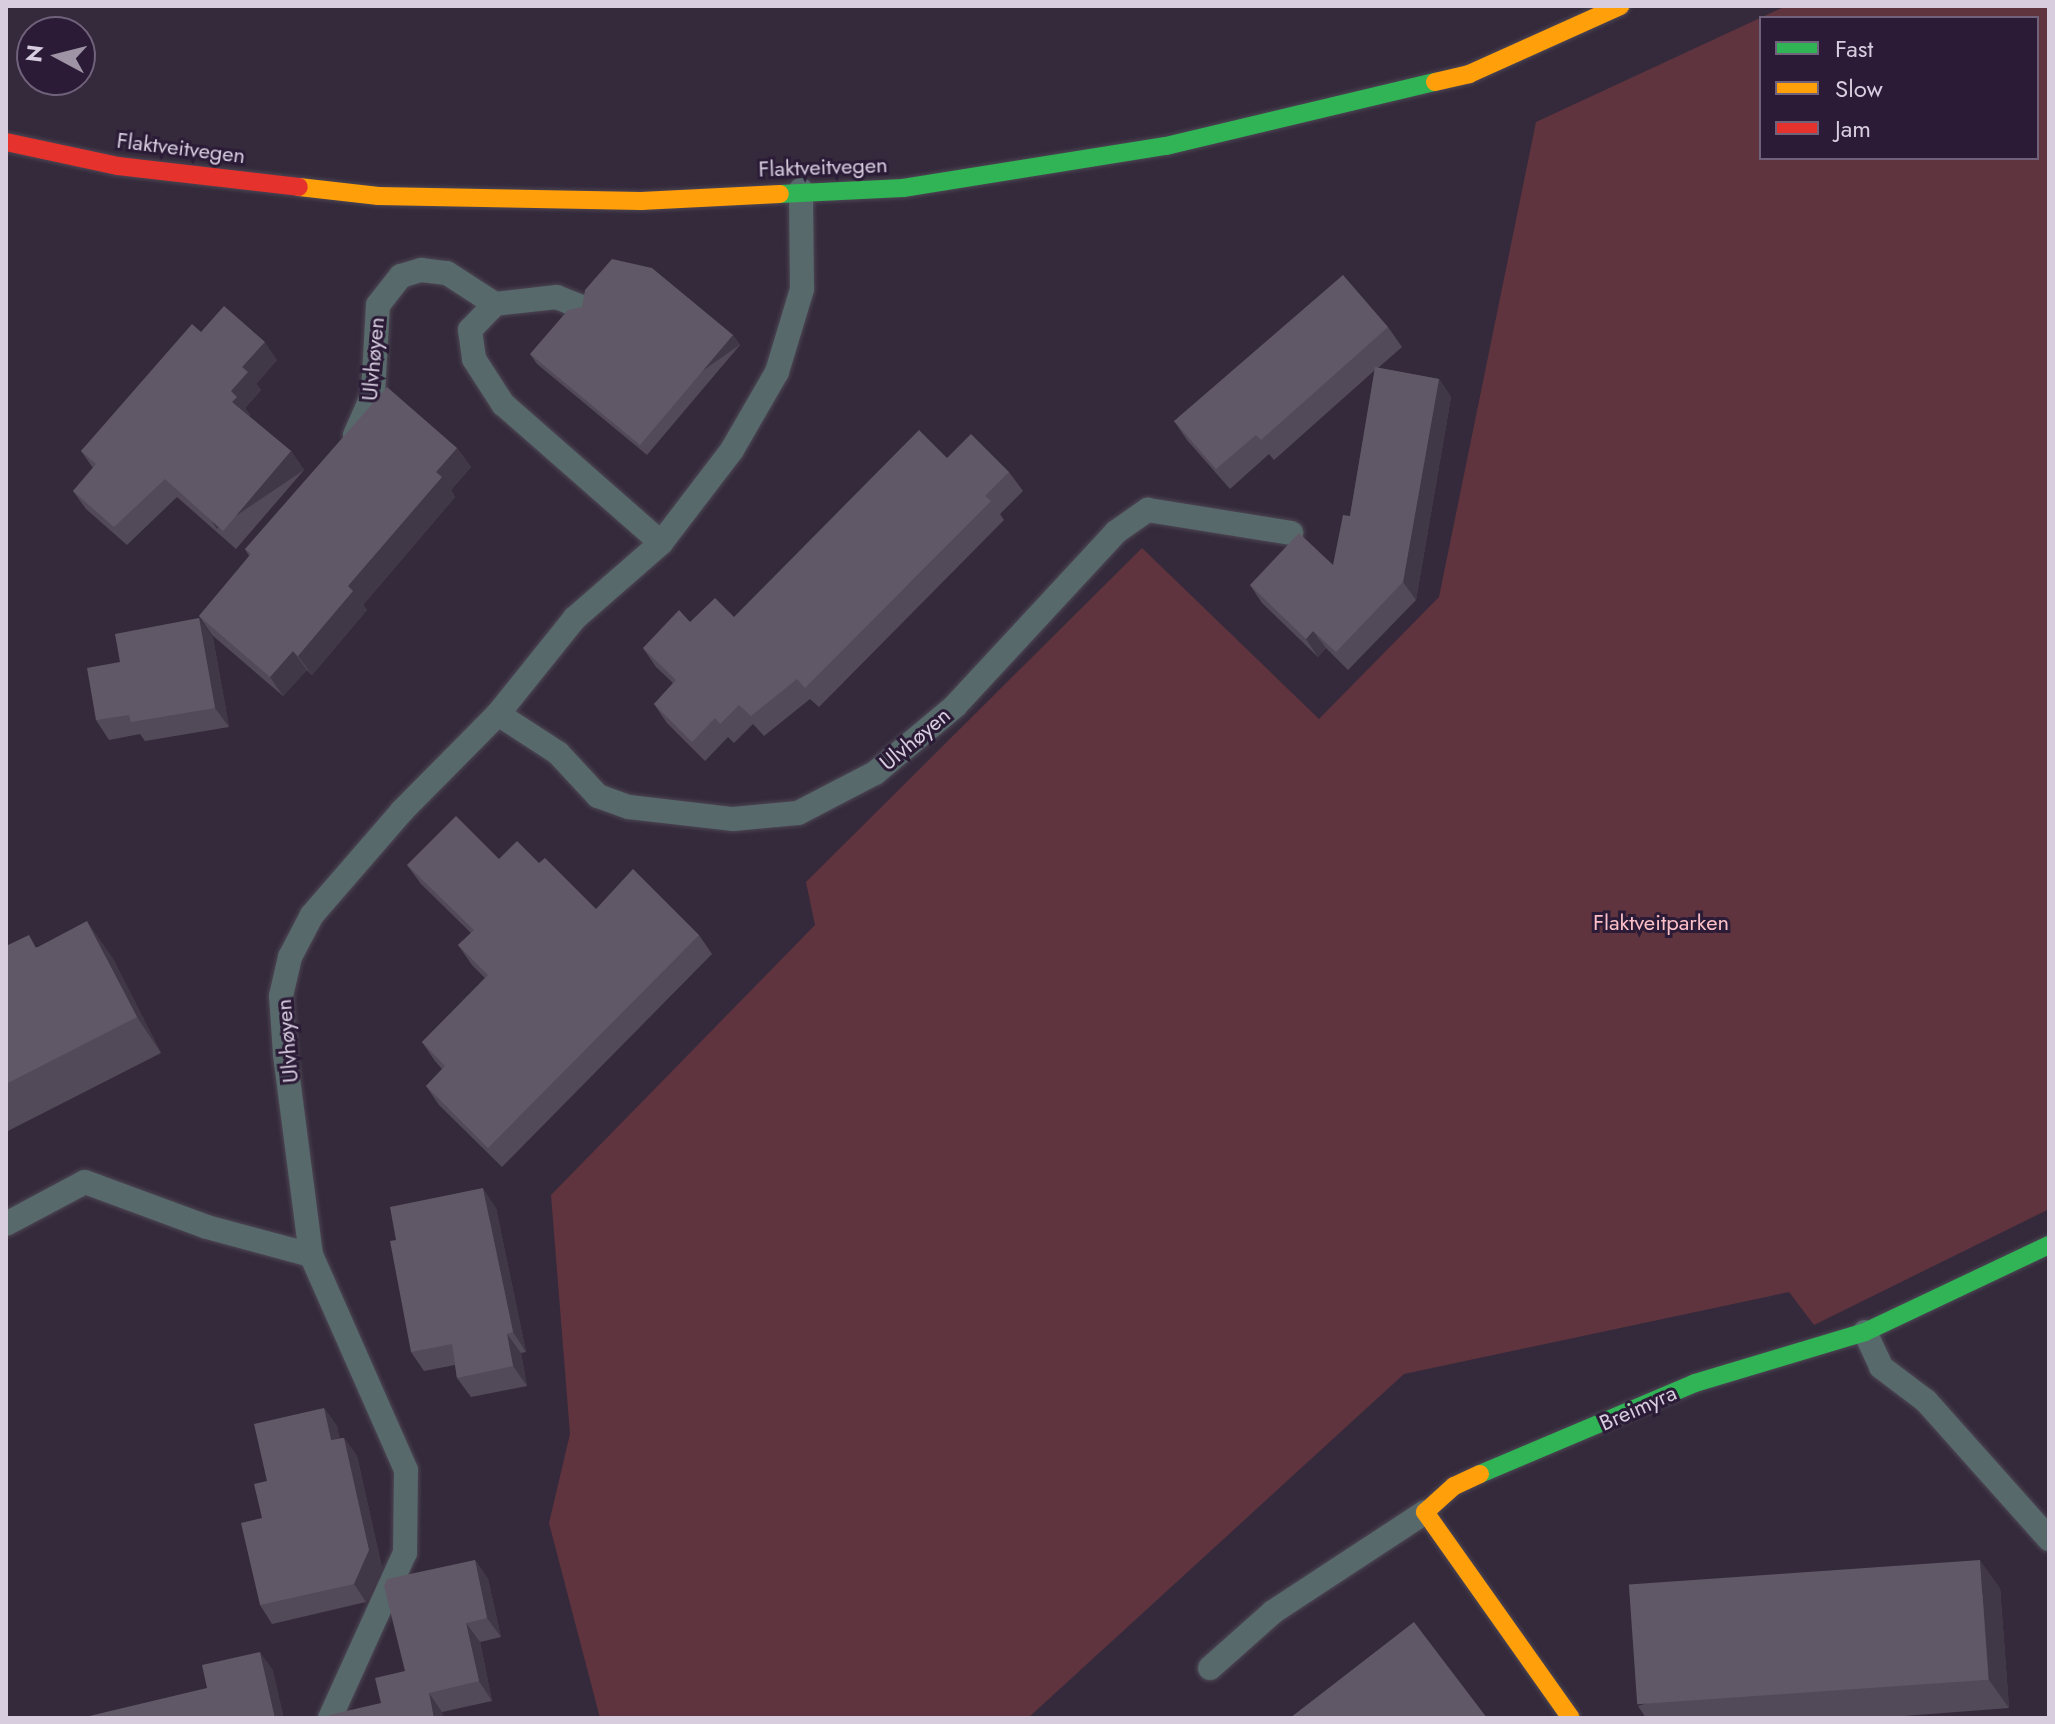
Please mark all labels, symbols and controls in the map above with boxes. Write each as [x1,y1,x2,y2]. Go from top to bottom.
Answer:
north arrow [16,16,96,96]
legend [1759,16,2039,160]
text: Fast [1835,31,1873,66]
text: N [17,43,51,64]
text: Slow [1835,71,1883,106]
text: Jam [1835,111,1871,146]
street label: Flaktveitvegen [115,127,247,169]
street label: Flaktveitvegen [758,152,888,182]
street label: Ulvhøyen [356,316,390,402]
street label: Ulvhøyen [874,702,956,776]
park label: Flaktveitparken [1593,910,1729,936]
street label: Ulvhøyen [270,998,304,1084]
street label: Breimyra [1595,1379,1681,1437]

